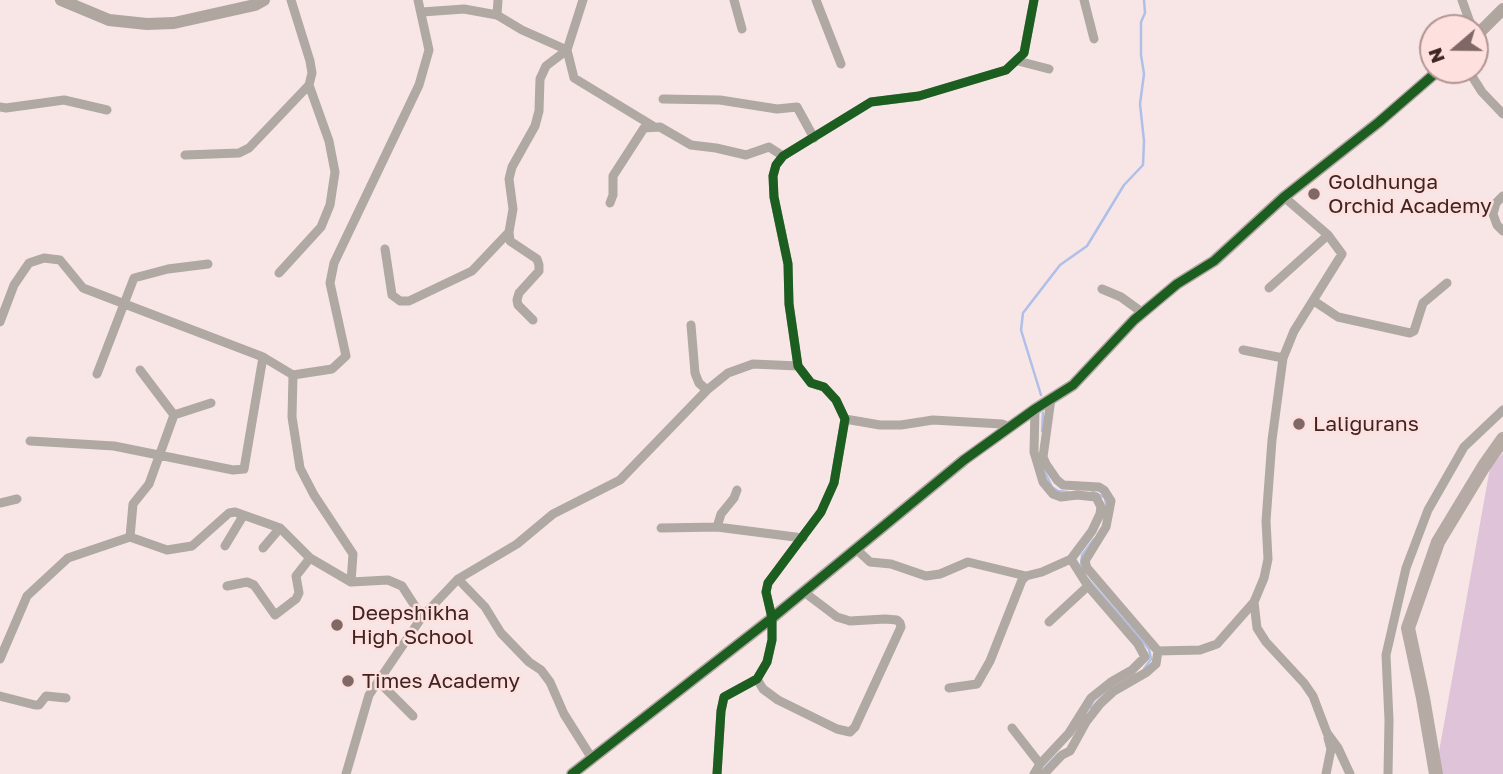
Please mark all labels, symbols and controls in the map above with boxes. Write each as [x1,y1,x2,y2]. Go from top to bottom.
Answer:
north arrow [1419,14,1489,84]
text: N [1422,45,1449,66]
place label: Goldhunga Orchid Academy [1328,169,1492,219]
marker: Goldhunga Orchid Academy [1306,186,1322,202]
place label: Laligurans [1313,411,1419,437]
marker: Laligurans [1291,416,1307,432]
place label: Deepshikha High School [351,600,473,650]
marker: Deepshikha High School [329,617,345,633]
place label: Times Academy [362,668,520,694]
marker: Times Academy [340,673,356,689]

